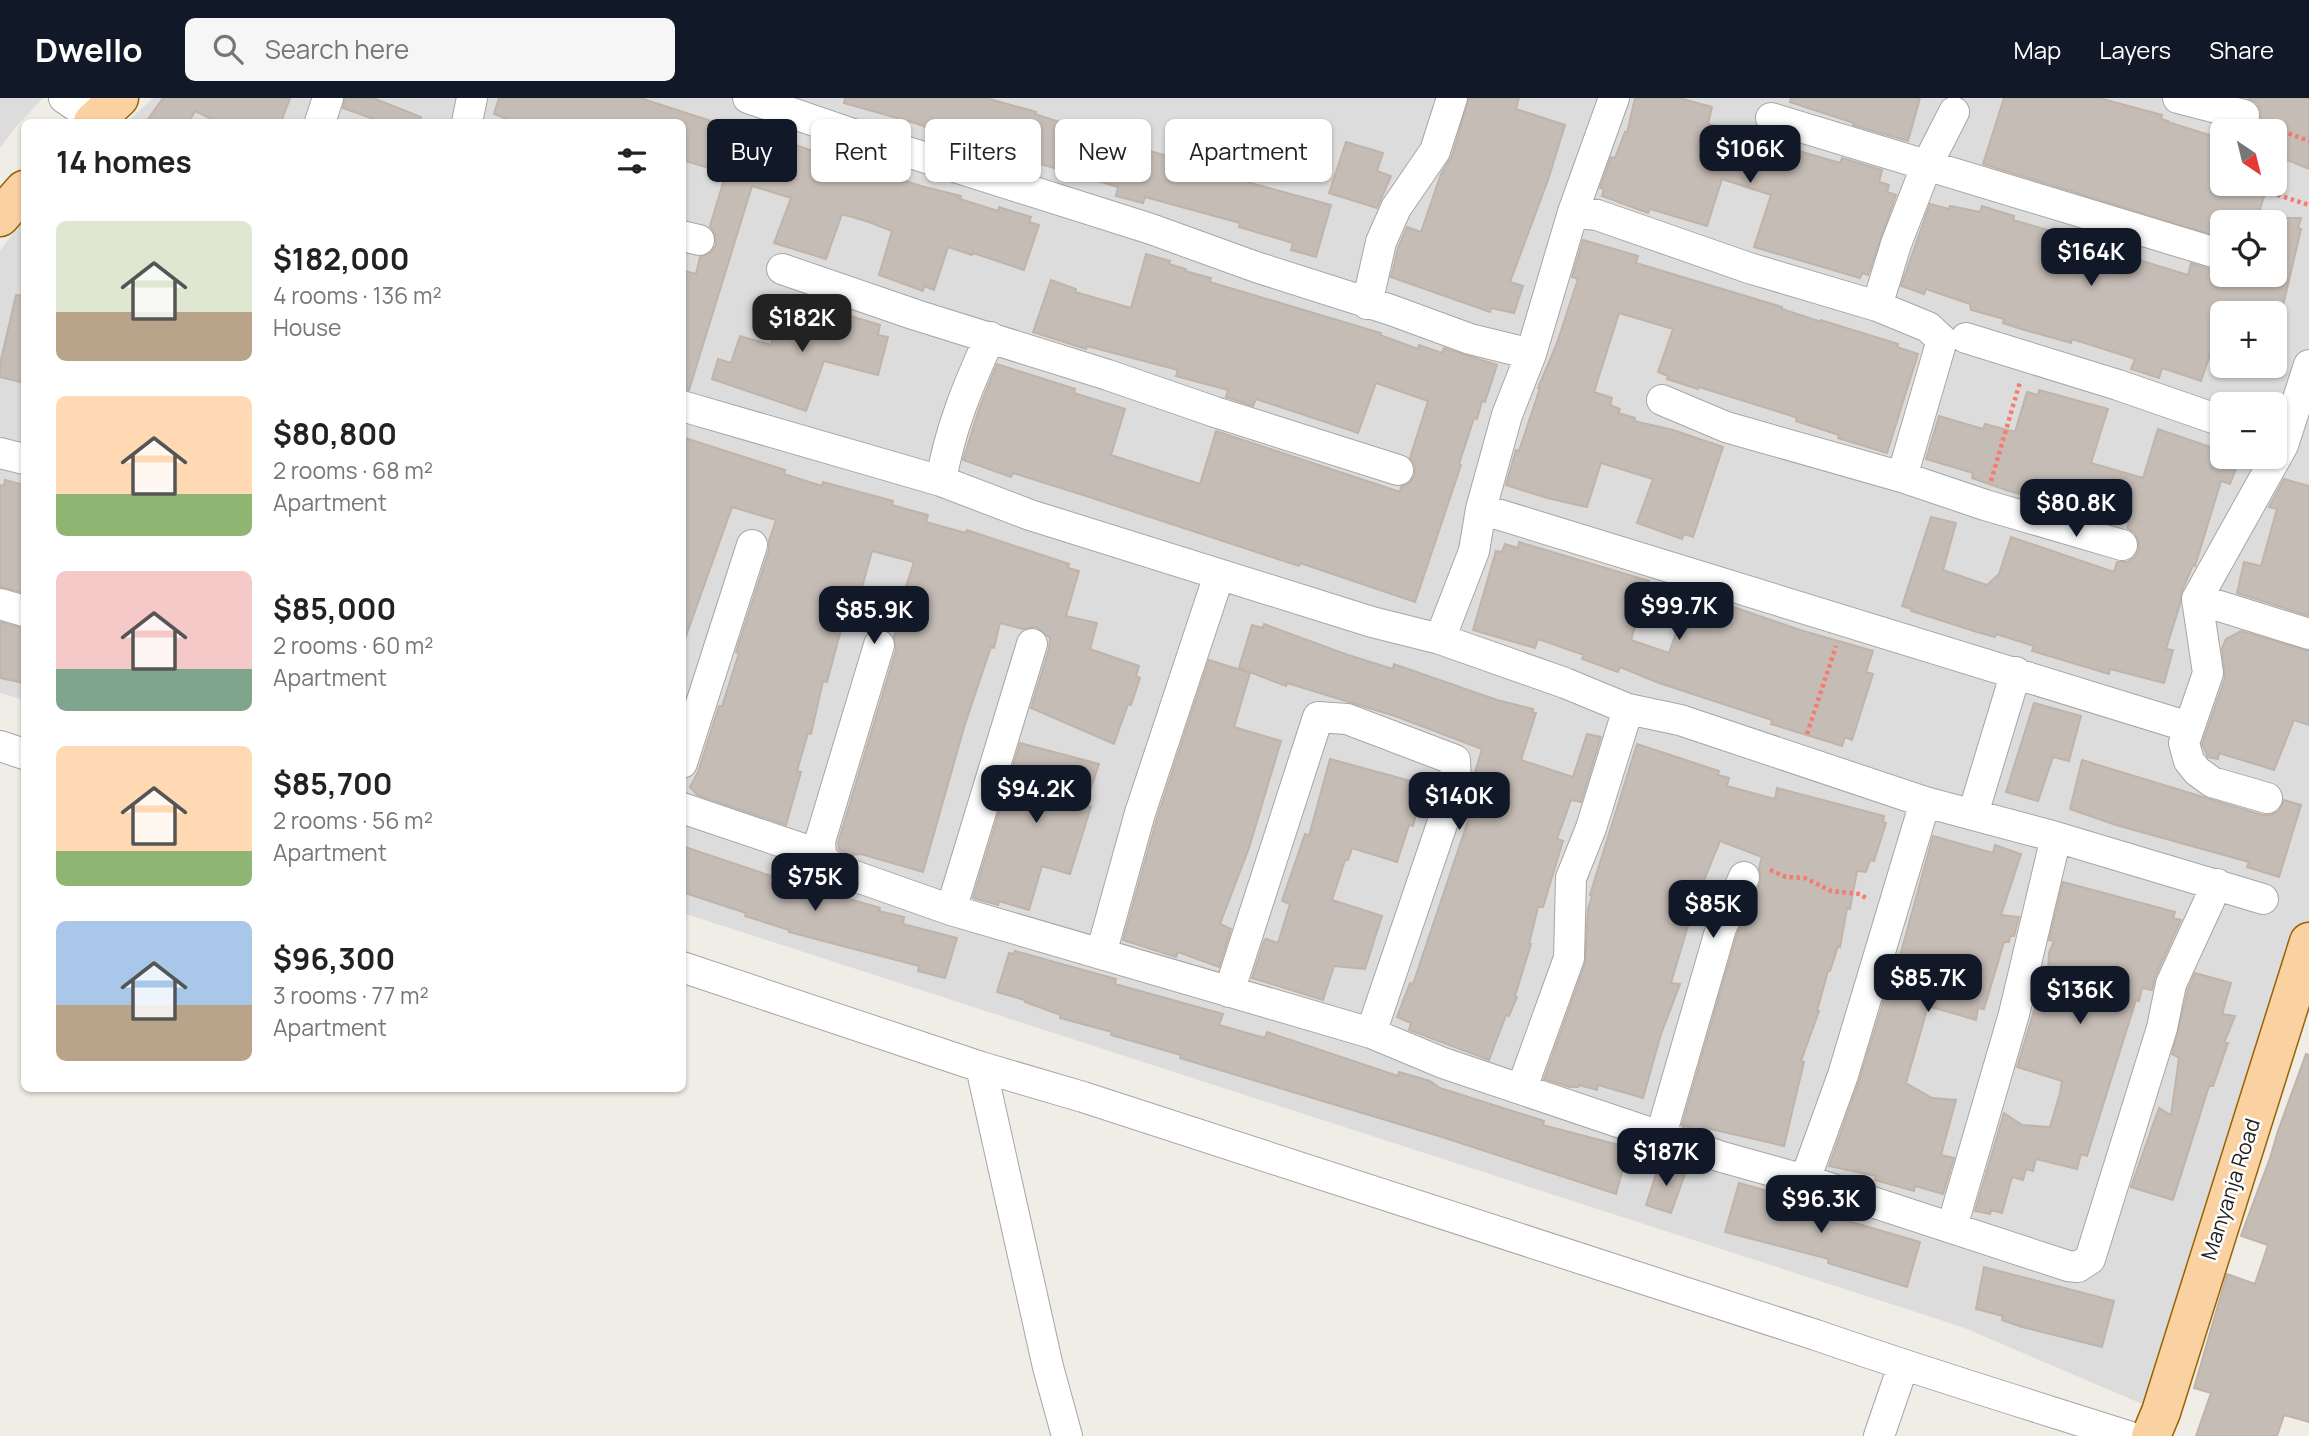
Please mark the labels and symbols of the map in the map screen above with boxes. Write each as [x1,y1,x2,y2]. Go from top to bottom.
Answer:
north arrow [2210,119,2287,196]
pin: $106K [1701,126,1799,185]
pin: $164K [2042,228,2140,288]
pin: $182K [753,294,851,354]
pin: $80.8K [2019,480,2133,539]
pin: $99.7K [1622,582,1736,642]
pin: $85.9K [817,587,931,646]
pin: $94.2K [979,766,1093,825]
pin: $140K [1410,772,1508,832]
pin: $75K [774,854,856,913]
pin: $85K [1672,880,1754,940]
pin: $85.7K [1871,954,1985,1014]
pin: $136K [2031,967,2129,1026]
street label: Manyanja Road [2194,1115,2266,1263]
pin: $187K [1617,1128,1715,1188]
pin: $96.3K [1764,1176,1878,1235]

